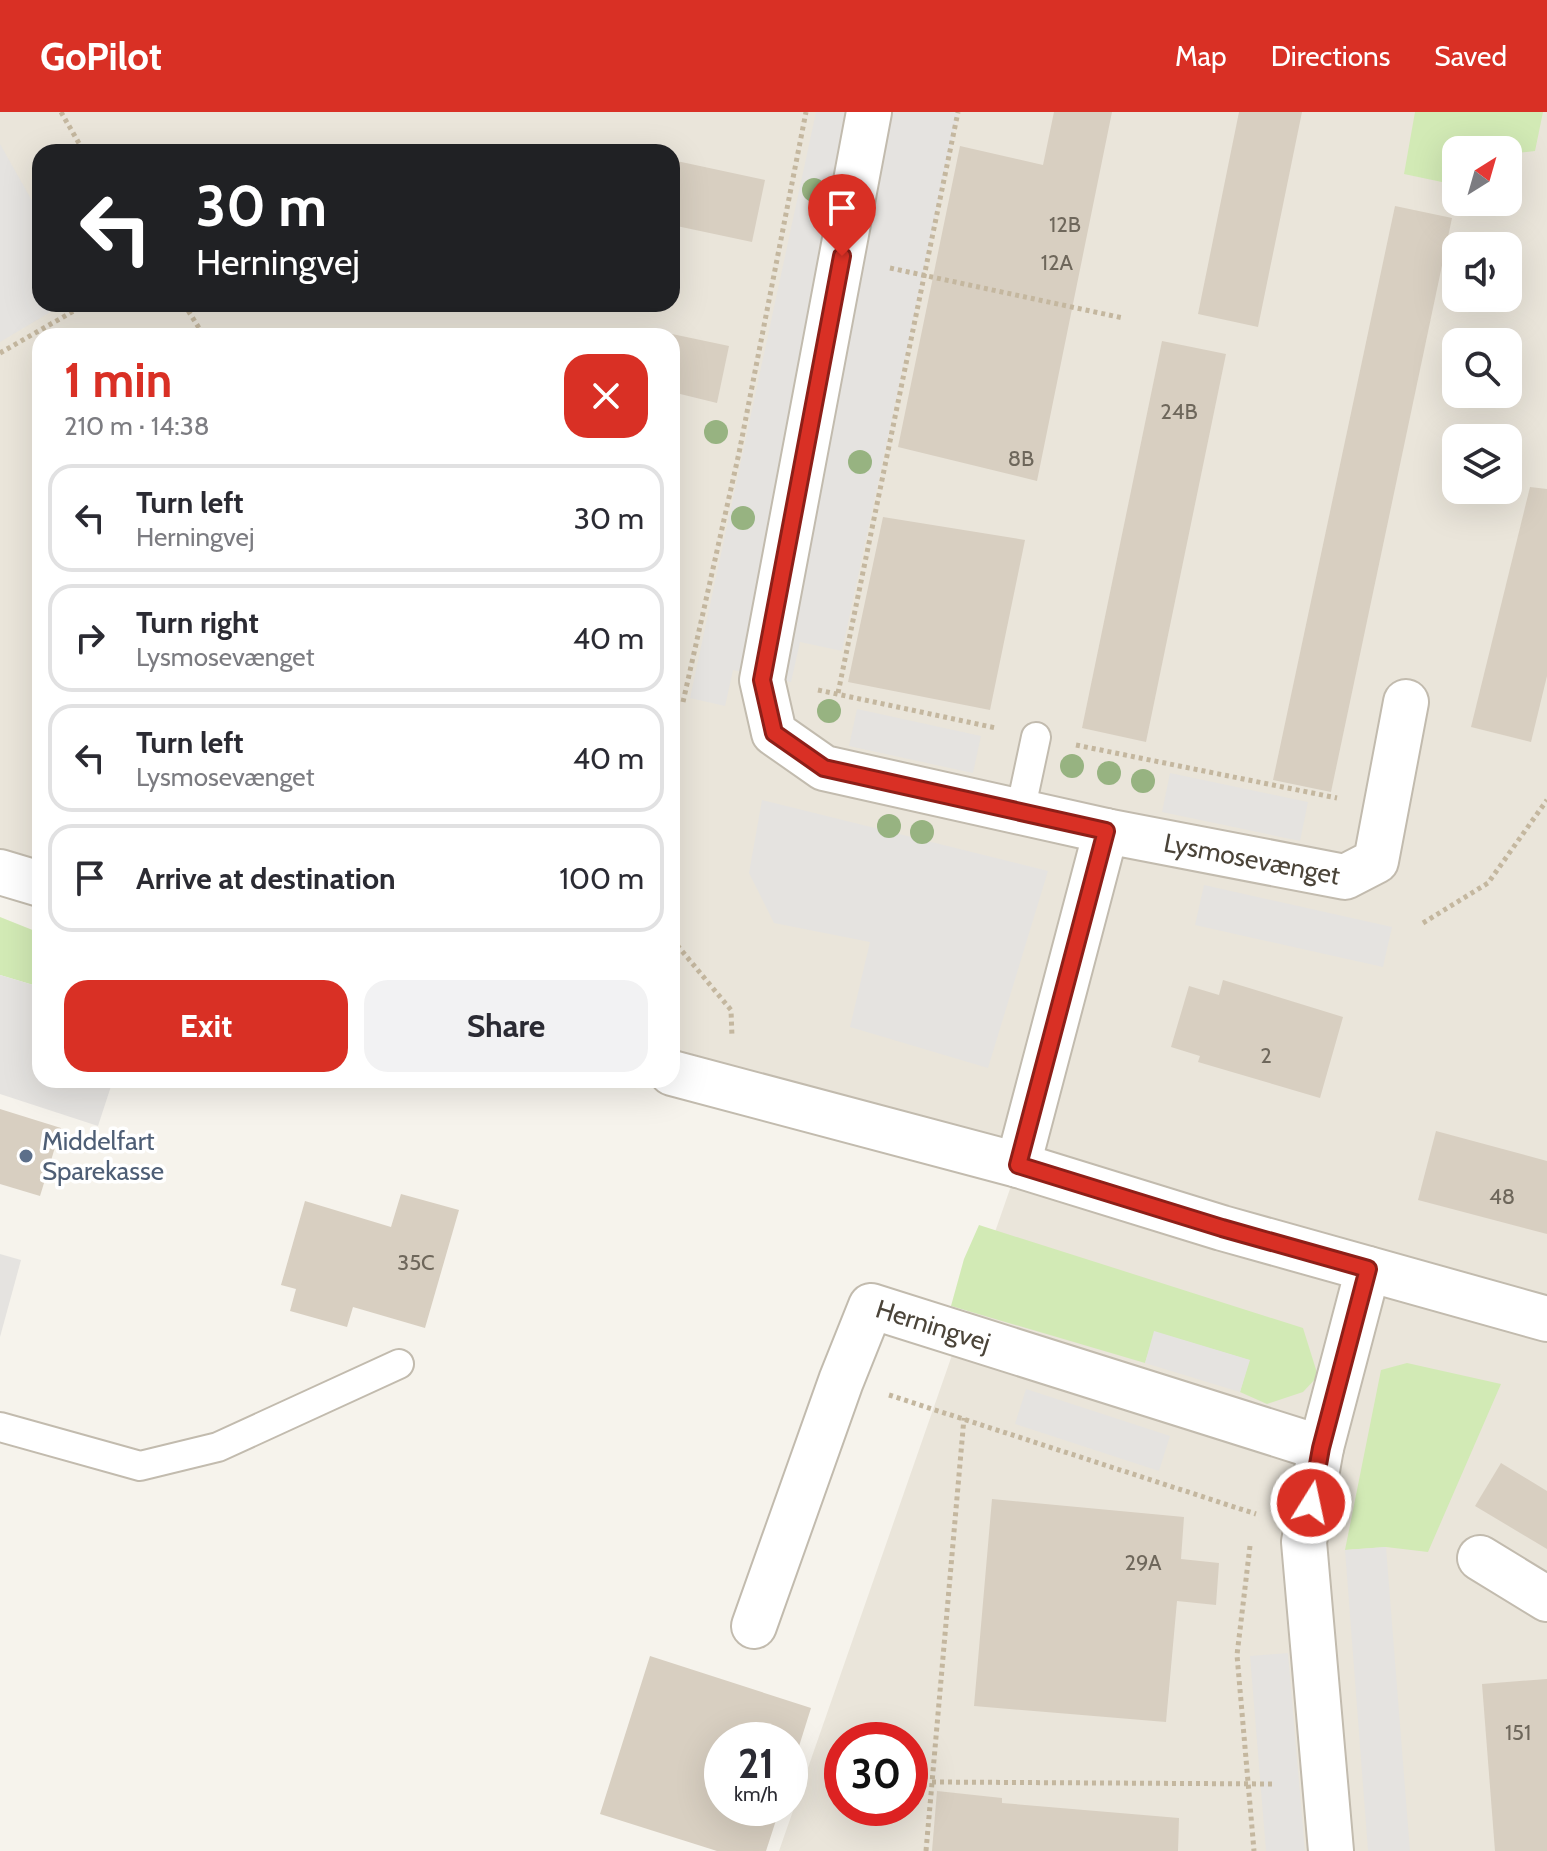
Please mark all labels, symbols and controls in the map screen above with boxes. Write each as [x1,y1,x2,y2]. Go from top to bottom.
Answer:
text: GoPilot [40,33,162,80]
text: Map [1175,39,1227,73]
text: Directions [1271,39,1390,73]
text: Saved [1434,39,1507,73]
north arrow [1442,136,1522,216]
map controls [1442,136,1522,504]
text: 30 m [196,172,327,240]
pin [808,174,876,256]
icon: left [64,176,168,280]
icon: arrive [820,186,864,230]
house number: 12B [1049,211,1081,238]
button: sound [1442,232,1522,312]
text: Herningvej [196,240,360,284]
house number: 12A [1041,249,1074,276]
button: search [1442,328,1522,408]
text: 1 min [64,351,172,409]
button: close [564,354,648,438]
house number: 24B [1160,398,1198,425]
text: 210 m · 14:38 [64,410,210,442]
button: layers [1442,424,1522,504]
house number: 8B [1008,445,1034,472]
text: Turn left [136,484,244,521]
icon: left [68,496,112,540]
text: 30 m [574,500,644,537]
text: Herningvej [136,521,254,553]
text: Turn right [136,604,259,641]
icon: right [68,616,112,660]
text: 40 m [573,620,644,657]
text: Lysmosevænget [136,641,314,673]
text: Turn left [136,724,244,761]
icon: left [68,736,112,780]
text: 40 m [573,740,644,777]
text: Lysmosevænget [136,761,314,793]
street label: Lysmosevænget [1161,827,1343,892]
icon: arrive [68,856,112,900]
text: Arrive at destination [136,860,396,897]
text: 100 m [559,860,644,897]
button: Exit [64,980,348,1072]
button: Share [364,980,648,1072]
house number: 2 [1260,1042,1272,1069]
place label: Middelfart Sparekasse [42,1125,164,1187]
marker: Middelfart Sparekasse [17,1147,35,1165]
house number: 48 [1489,1183,1515,1210]
house number: 35C [397,1249,435,1276]
street label: Herningvej [872,1293,995,1359]
position arrow [1269,1461,1353,1545]
house number: 29A [1124,1549,1162,1576]
house number: 151 [1505,1719,1531,1746]
speed limit sign: 30 [824,1722,928,1826]
text: 21 [738,1739,774,1788]
text: km/h [734,1782,778,1806]

